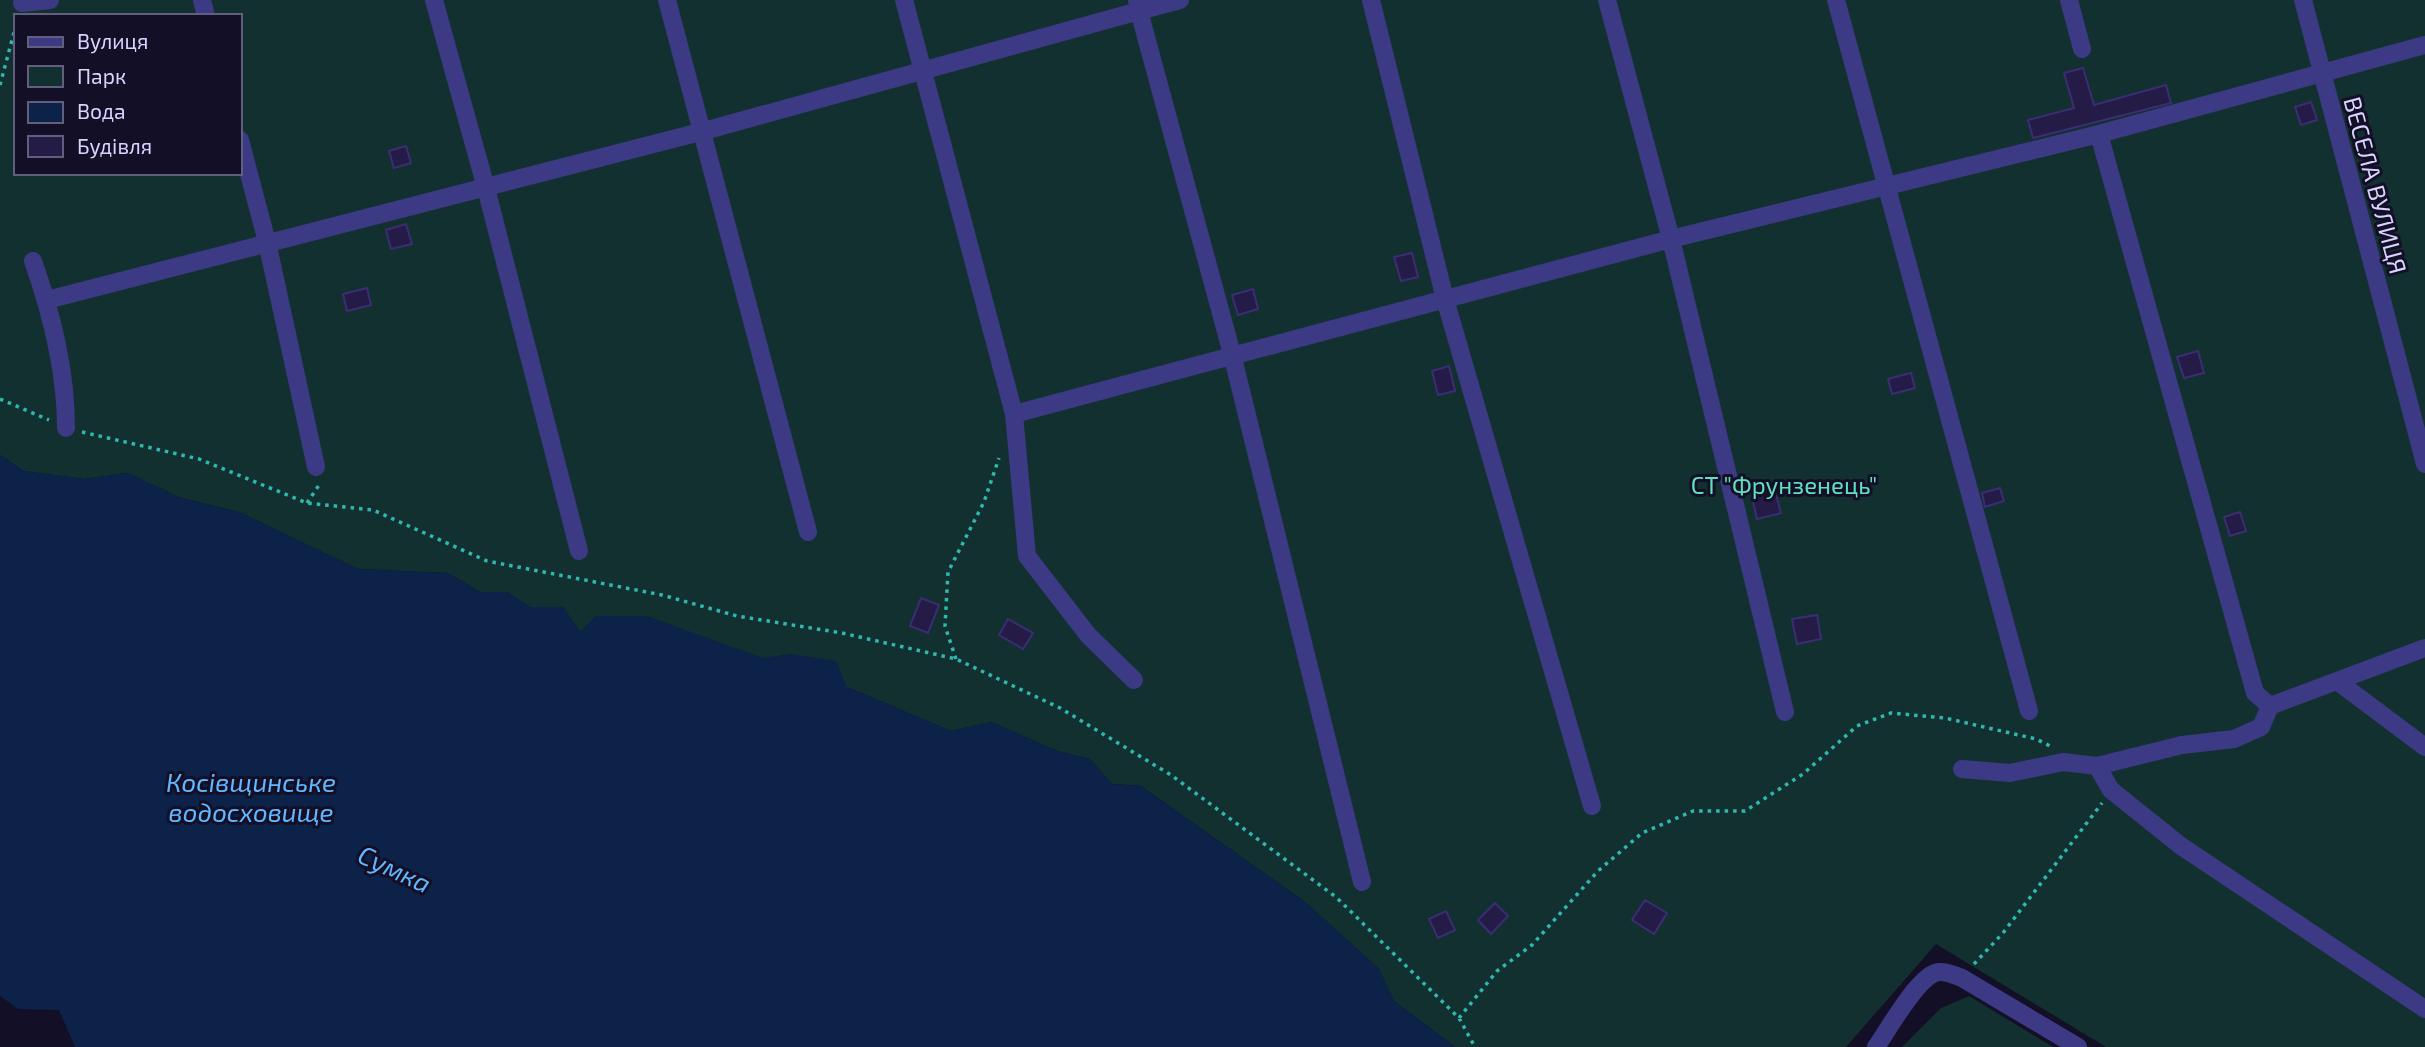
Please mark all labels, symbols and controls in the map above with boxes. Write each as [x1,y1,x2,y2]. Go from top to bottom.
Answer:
legend [14,14,242,175]
text: Вулиця [77,28,148,54]
text: Парк [77,63,126,88]
street label: ВЕСЕЛА ВУЛИЦЯ [2338,93,2414,277]
text: Вода [77,98,126,123]
text: Будівля [77,133,152,159]
park label: СТ "Фрунзенець" [1691,470,1877,500]
water label: Косівщинське водосховище [166,766,336,827]
water label: Сумка [354,838,436,898]

